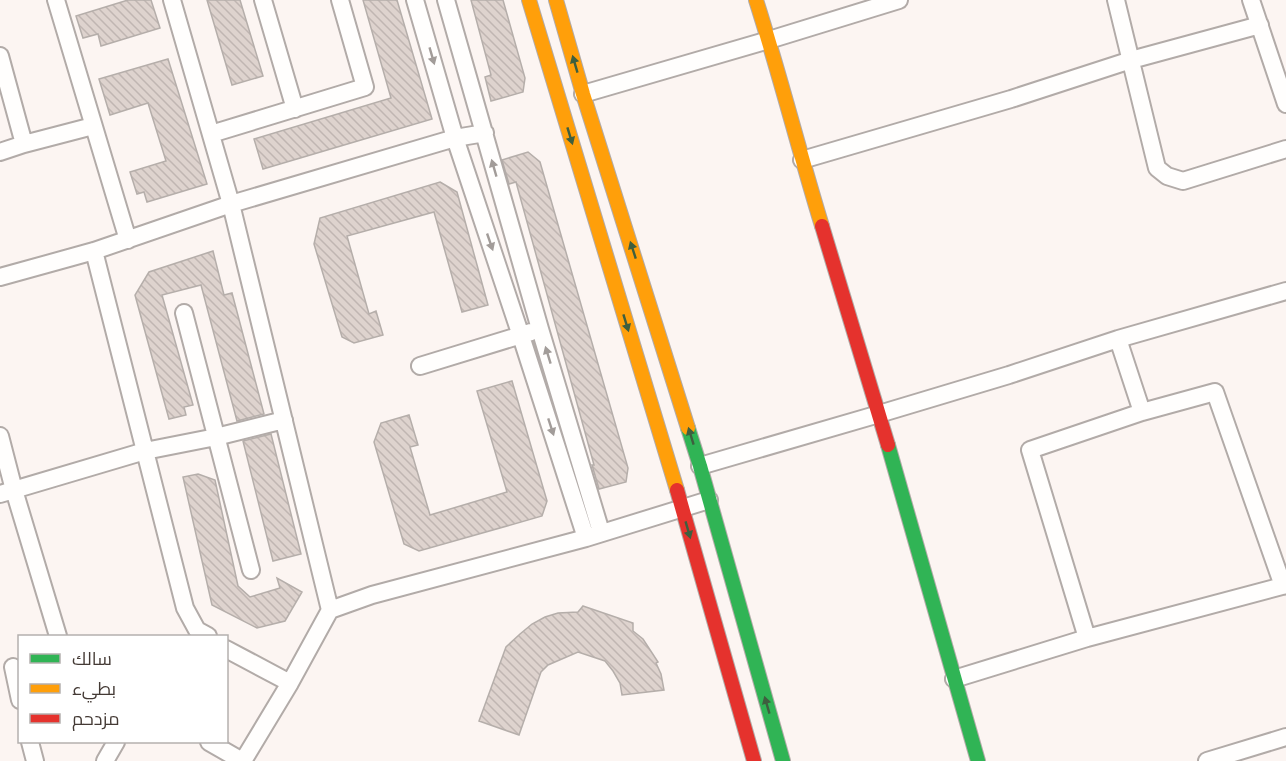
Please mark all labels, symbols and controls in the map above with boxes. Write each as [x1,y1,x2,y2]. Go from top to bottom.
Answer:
one-way arrow [427,47,437,65]
one-way arrow [570,55,579,73]
one-way arrow [566,127,576,145]
one-way arrow [489,159,499,177]
one-way arrow [486,233,495,251]
one-way arrow [628,241,637,259]
one-way arrow [622,314,631,332]
one-way arrow [543,346,552,364]
one-way arrow [547,418,556,436]
one-way arrow [686,427,695,445]
one-way arrow [684,521,693,539]
legend [18,635,228,743]
text: سالك [72,647,112,672]
text: بطيء [72,677,116,703]
one-way arrow [762,696,771,714]
text: مزدحم [72,707,120,732]

